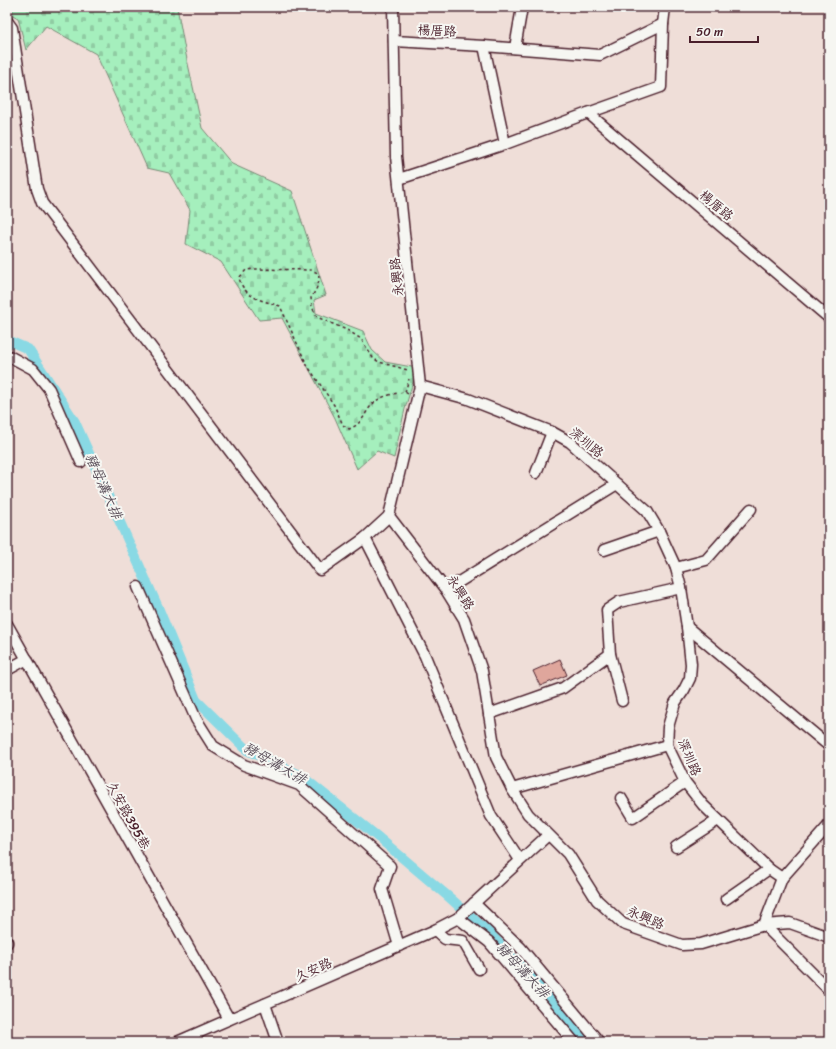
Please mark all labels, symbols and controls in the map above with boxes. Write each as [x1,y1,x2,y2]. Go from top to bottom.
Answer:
street label: 楊厝路 [417,18,457,43]
scale bar [690,18,758,44]
text: 50 m [696,21,723,43]
street label: 楊厝路 [694,184,739,227]
street label: 永興路 [383,256,410,298]
street label: 深圳路 [564,421,609,464]
water label: 豬母溝大排 [78,449,130,525]
street label: 永興路 [440,570,481,615]
water label: 豬母溝大排 [238,735,313,793]
street label: 深圳路 [671,735,708,780]
street label: 久安路395巷 [100,777,157,854]
street label: 永興路 [623,899,668,936]
water label: 豬母溝大排 [490,936,557,1006]
street label: 久安路 [291,951,336,988]

